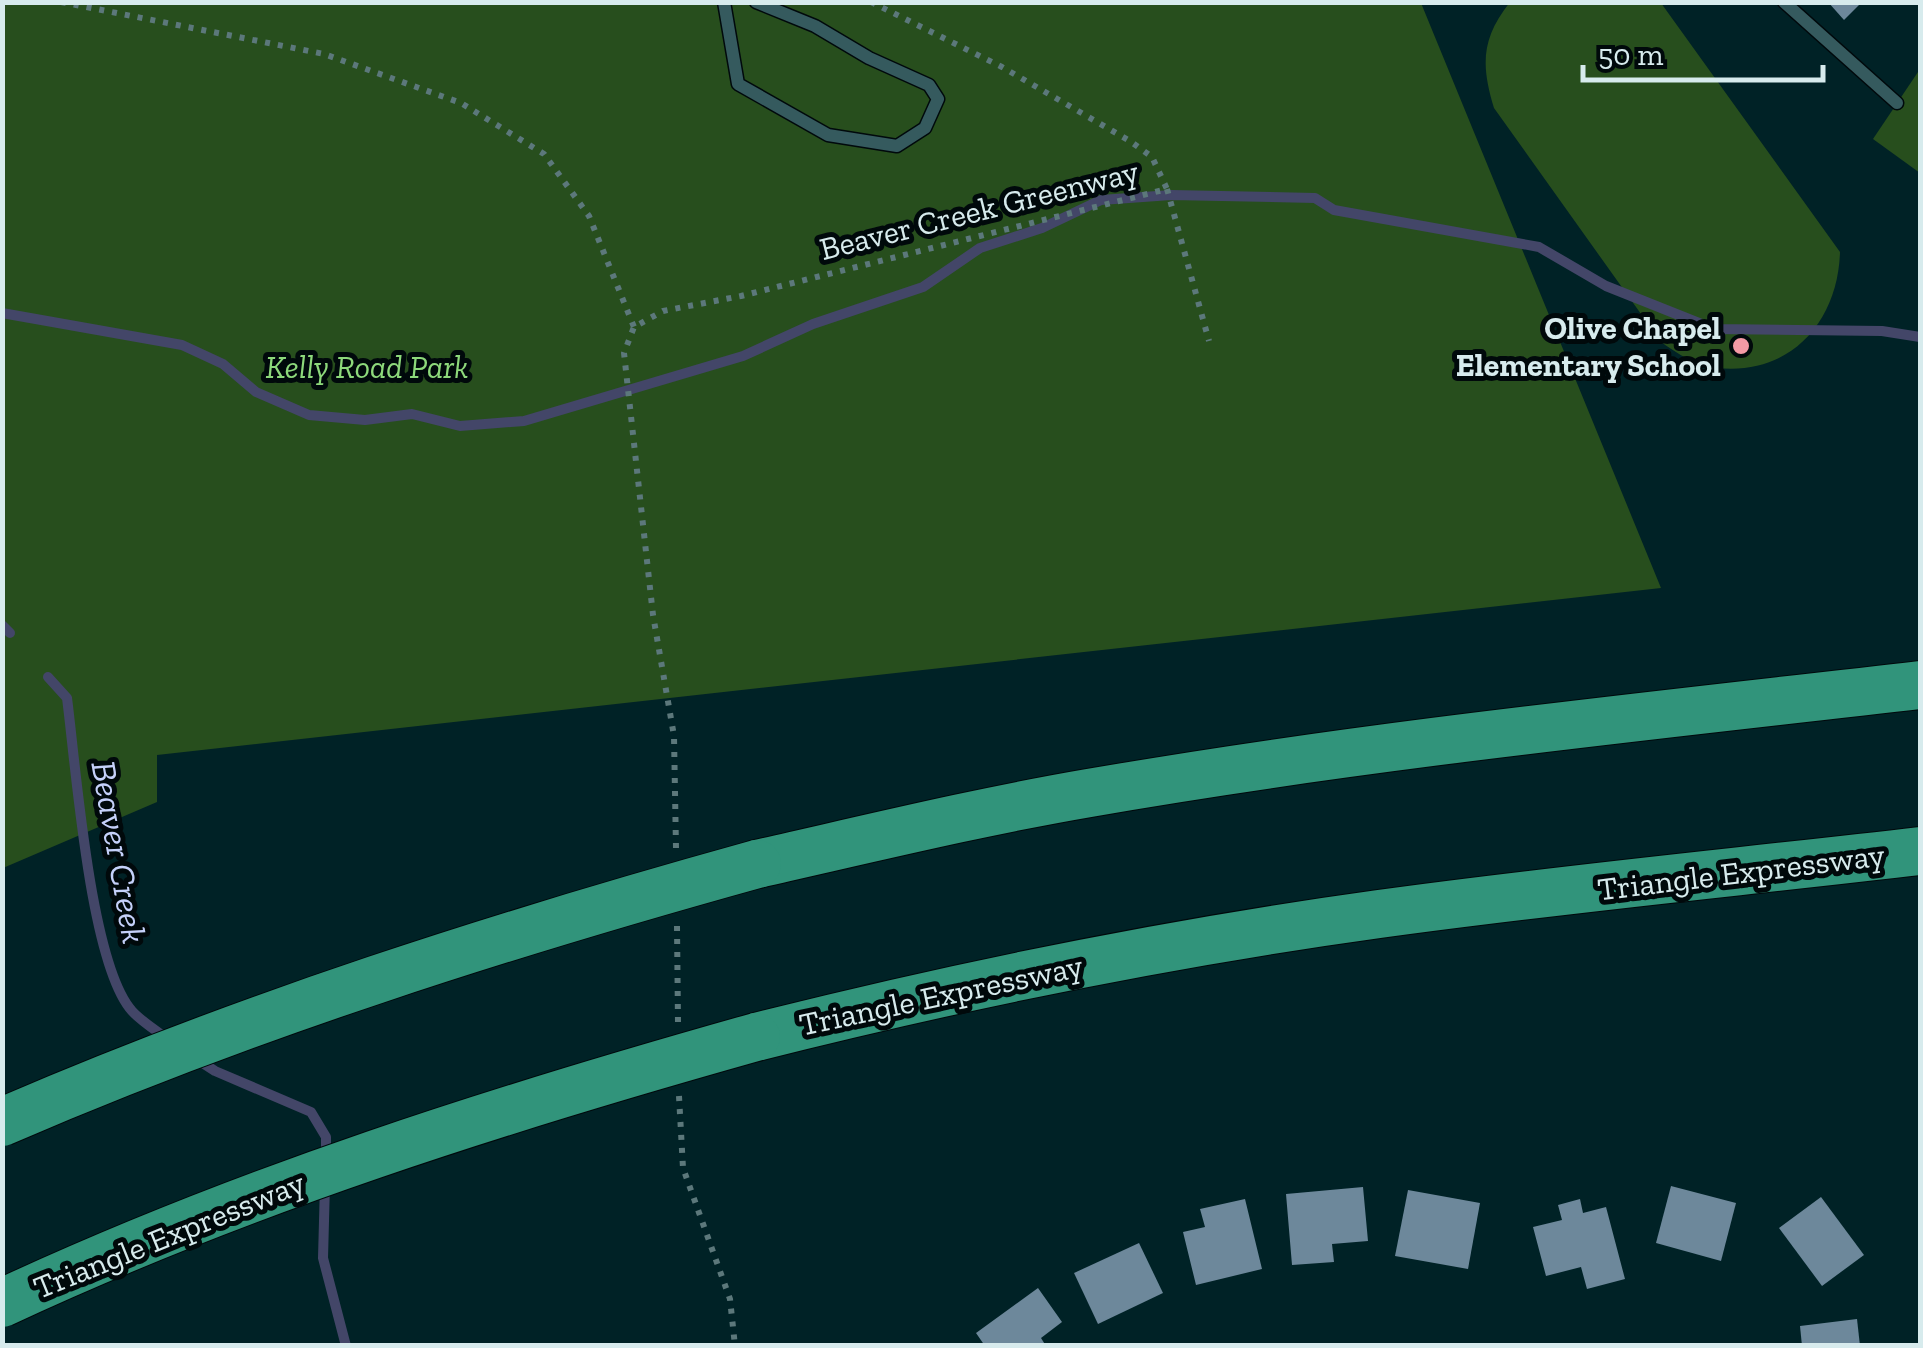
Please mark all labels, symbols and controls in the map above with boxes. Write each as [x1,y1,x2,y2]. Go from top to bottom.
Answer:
scale bar [1583,20,1823,82]
text: 50 m [1598,37,1663,73]
street label: Beaver Creek Greenway [816,152,1143,268]
place label: Olive Chapel Elementary School [1456,309,1721,384]
marker: Olive Chapel Elementary School [1730,335,1752,357]
park label: Kelly Road Park [266,348,468,386]
water label: Beaver Creek [82,757,156,947]
street label: Triangle Expressway [1595,835,1887,908]
street label: Triangle Expressway [796,946,1087,1044]
street label: Triangle Expressway [28,1163,311,1307]

